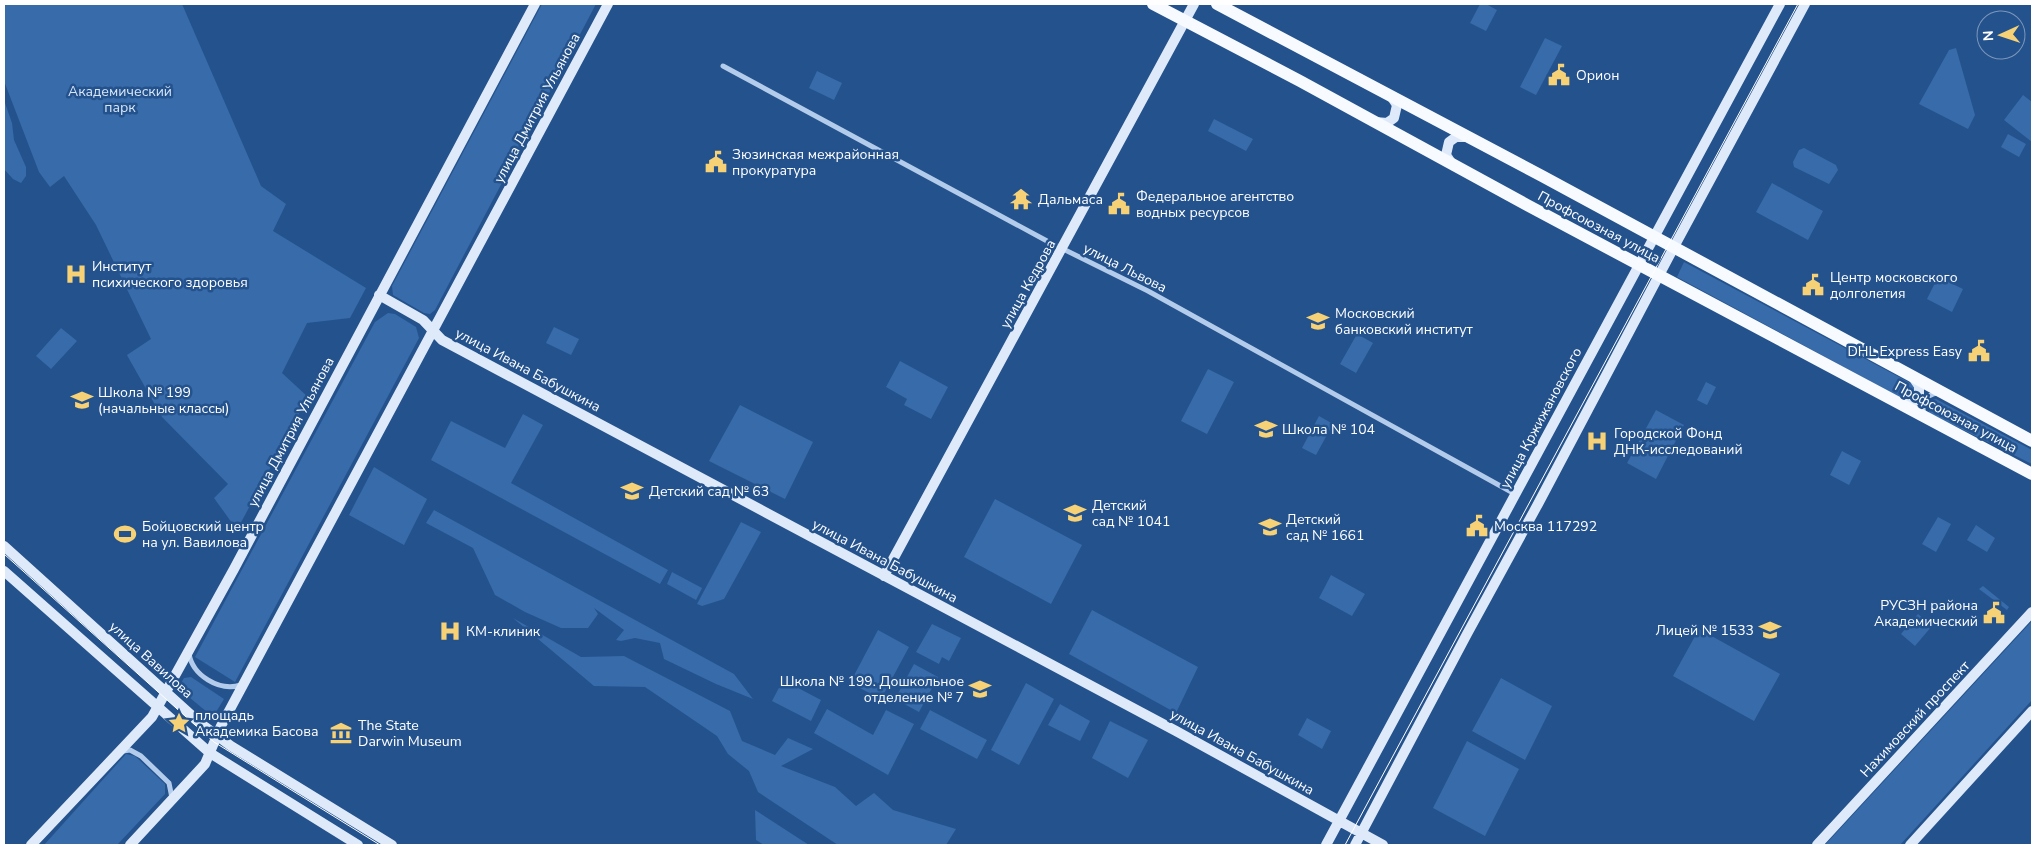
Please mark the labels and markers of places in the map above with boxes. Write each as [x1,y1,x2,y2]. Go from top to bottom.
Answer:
public building icon: Орион [1546,62,1572,88]
place label: Орион [1576,66,1619,85]
place label: Зюзинская межрайонная прокуратура [732,145,899,180]
public building icon: Зюзинская межрайонная прокуратура [703,149,729,175]
temple icon: Дальмаса [1008,186,1034,212]
place label: Федеральное агентство водных ресурсов [1136,187,1294,222]
place label: Дальмаса [1038,190,1103,209]
public building icon: Федеральное агентство водных ресурсов [1106,191,1132,217]
place label: Институт психического здоровья [92,257,248,292]
hospital icon: Институт психического здоровья [63,261,89,287]
place label: Центр московского долголетия [1830,268,1958,303]
public building icon: Центр московского долголетия [1800,272,1826,298]
place label: Московский банковский институт [1335,304,1474,339]
school or university icon: Московский банковский институт [1305,308,1331,334]
public building icon: DHL Express Easy [1966,338,1992,364]
place label: DHL Express Easy [1847,342,1963,361]
place label: Школа № 199 (начальные классы) [98,383,230,418]
school or university icon: Школа № 199 (начальные классы) [69,387,95,413]
school or university icon: Школа № 104 [1253,416,1279,442]
place label: Школа № 104 [1282,420,1375,439]
place label: Городской Фонд ДНК-исследований [1614,424,1743,459]
hospital icon: Городской Фонд ДНК-исследований [1584,428,1610,454]
school or university icon: Детский сад № 63 [619,478,645,504]
place label: Детский сад № 63 [649,482,769,501]
place label: Детский сад № 1041 [1092,496,1170,531]
school or university icon: Детский сад № 1041 [1062,500,1088,526]
place label: Детский сад № 1661 [1286,510,1364,545]
public building icon: Москва 117292 [1464,513,1490,539]
school or university icon: Детский сад № 1661 [1257,514,1283,540]
place label: Бойцовский центр на ул. Вавилова [142,517,264,552]
place label: Москва 117292 [1494,517,1597,536]
sports icon: Бойцовский центр на ул. Вавилова [112,521,138,547]
place label: РУСЗН района Академический [1874,596,1978,631]
public building icon: РУСЗН района Академический [1981,600,2007,626]
school or university icon: Лицей № 1533 [1757,617,1783,643]
hospital icon: КМ-клиник [437,618,463,644]
place label: Лицей № 1533 [1655,621,1754,640]
place label: КМ-клиник [466,622,541,641]
place label: Школа № 199. Дошкольное отделение № 7 [780,672,964,707]
school or university icon: Школа № 199. Дошкольное отделение № 7 [967,676,993,702]
place label: площадь Академика Басова [195,706,318,741]
place icon: площадь Академика Басова [166,710,192,736]
place label: The State Darwin Museum [358,716,462,751]
museum icon: The State Darwin Museum [328,720,354,746]

